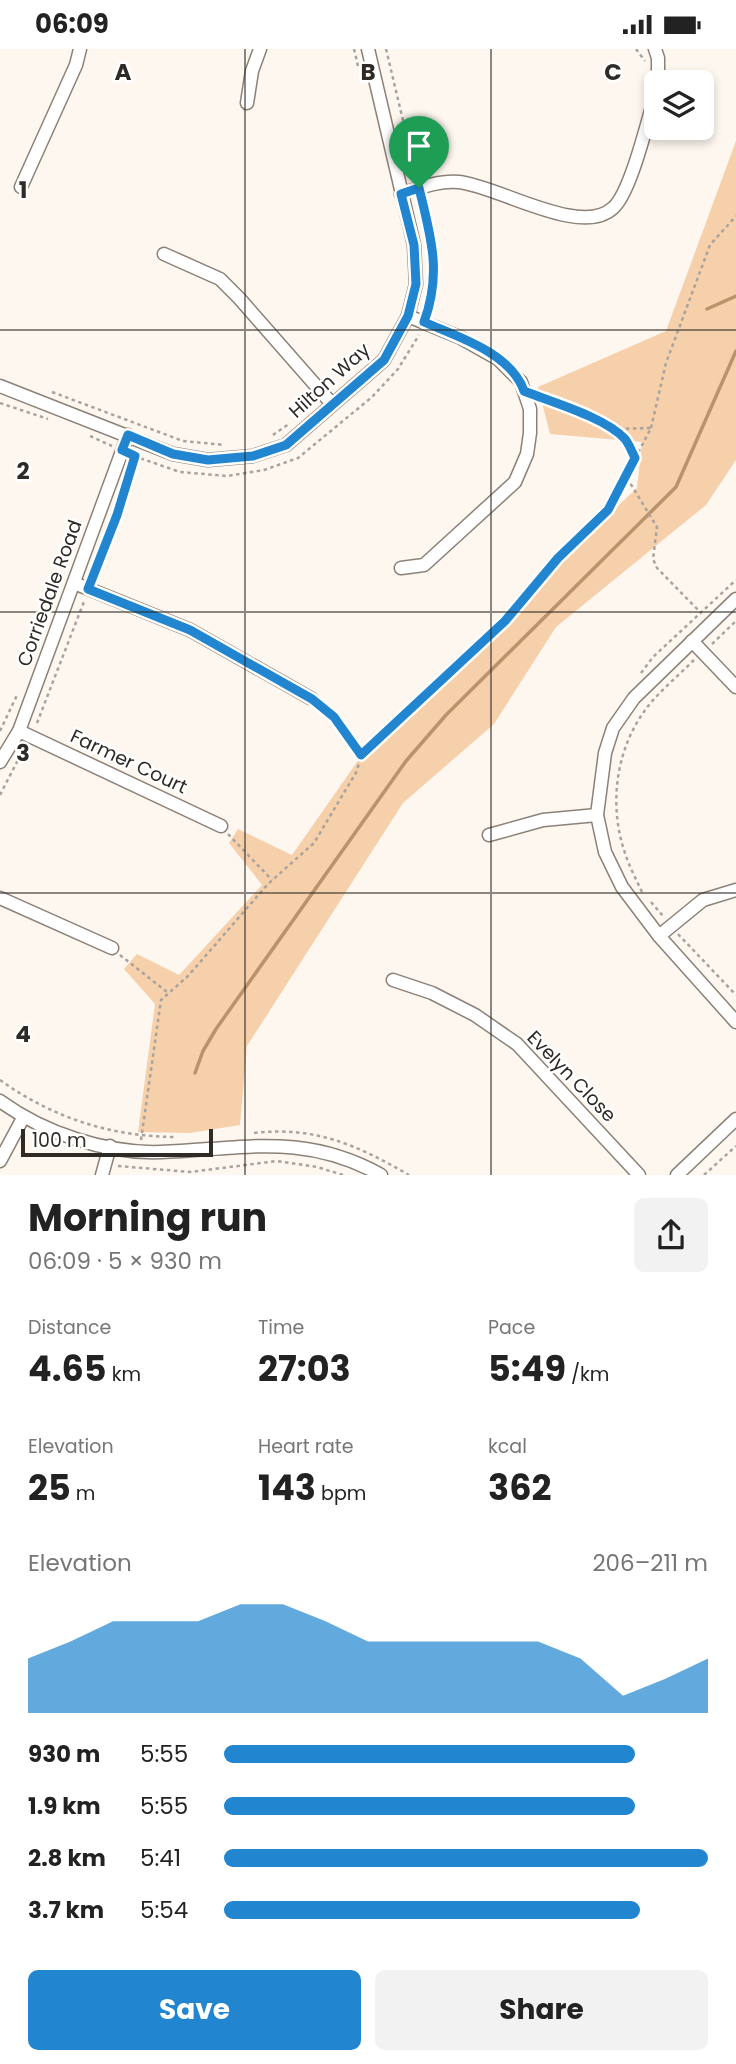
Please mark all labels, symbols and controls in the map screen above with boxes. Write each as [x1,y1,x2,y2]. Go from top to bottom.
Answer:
text: 06:09 [35,6,109,42]
text: A [115,56,132,88]
text: B [360,56,376,88]
text: C [604,56,622,88]
map controls [644,70,714,140]
button: layers [644,70,714,140]
pin [389,116,449,188]
icon: arrive [400,127,438,165]
text: 1 [19,174,27,206]
street label: Hilton Way [283,336,376,424]
text: 2 [16,455,30,487]
street label: Corriedale Road [10,516,89,670]
street label: Farmer Court [66,723,192,800]
text: 3 [16,737,30,769]
text: 4 [15,1018,31,1050]
street label: Evelyn Close [521,1025,622,1128]
scale bar [21,1126,214,1158]
text: 100 m [32,1127,87,1154]
text: Morning run [28,1191,267,1244]
button: share [634,1198,708,1272]
text: 06:09 · 5 × 930 m [28,1245,222,1277]
text: Distance [28,1314,111,1341]
text: Time [258,1314,304,1341]
text: Pace [488,1314,535,1341]
text: 4.65 [28,1344,107,1393]
text: 27:03 [258,1344,351,1393]
text: 5:49 [488,1344,566,1393]
text: km [107,1361,141,1388]
text: /km [566,1361,609,1388]
text: Elevation [28,1433,114,1460]
text: Heart rate [258,1433,353,1460]
text: kcal [488,1433,527,1460]
text: 25 [28,1463,71,1512]
text: 143 [258,1463,316,1512]
text: 362 [488,1463,551,1512]
text: m [71,1480,95,1507]
text: bpm [316,1480,366,1507]
text: Elevation [28,1547,132,1579]
text: 206–211 m [592,1547,708,1579]
text: 930 m [28,1738,100,1770]
text: 5:55 [140,1738,188,1770]
text: 1.9 km [28,1790,101,1822]
text: 5:55 [140,1790,188,1822]
text: 2.8 km [28,1842,106,1874]
text: 5:41 [140,1842,181,1874]
text: 3.7 km [28,1894,104,1926]
text: 5:54 [140,1894,188,1926]
button: Save [28,1970,361,2050]
button: Share [375,1970,708,2050]

